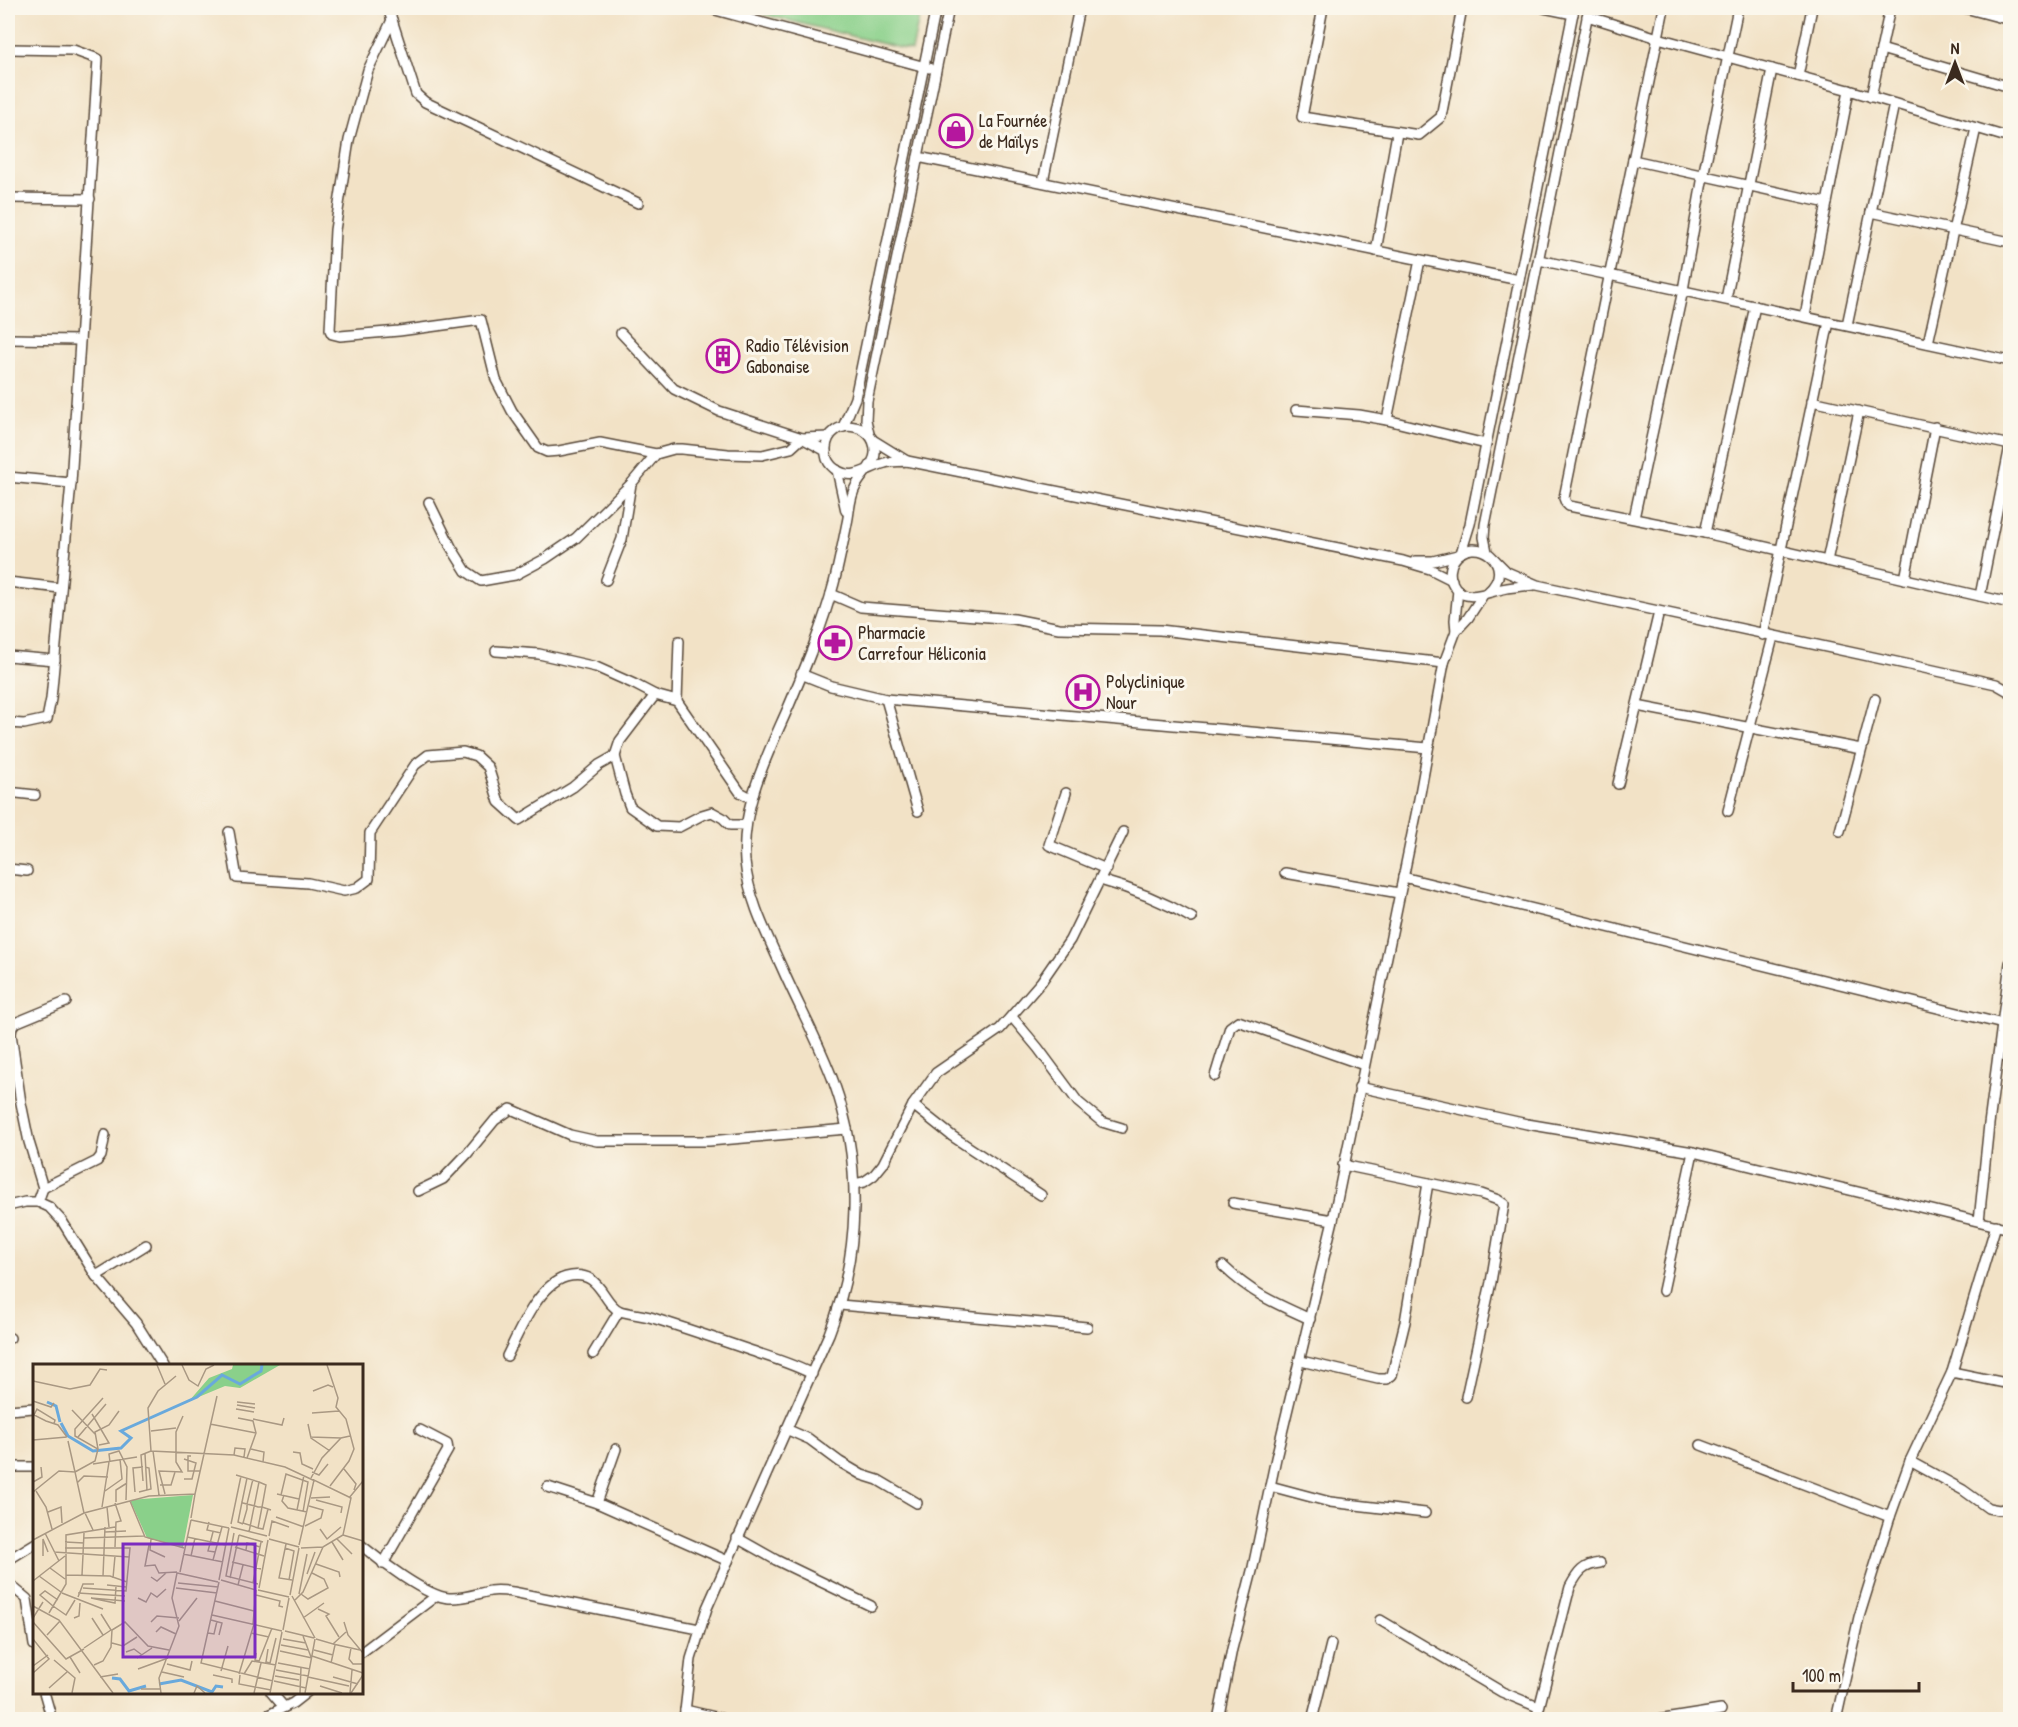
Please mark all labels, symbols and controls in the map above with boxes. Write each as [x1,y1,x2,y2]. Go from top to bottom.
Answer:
north arrow [1925,33,1985,93]
text: N [1951,37,1960,59]
place label: La Fournée de Maïlys [979,108,1048,154]
shop icon: La Fournée de Maïlys [938,113,974,149]
place label: Radio Télévision Gabonaise [746,333,849,379]
building icon: Radio Télévision Gabonaise [705,338,741,374]
place label: Pharmacie Carrefour Héliconia [858,620,986,666]
pharmacy icon: Pharmacie Carrefour Héliconia [817,625,853,661]
place label: Polyclinique Nour [1106,669,1185,715]
hospital icon: Polyclinique Nour [1065,674,1101,710]
inset map [33,1364,363,1694]
scale bar [1793,1655,1919,1693]
text: 100 m [1802,1663,1841,1688]

